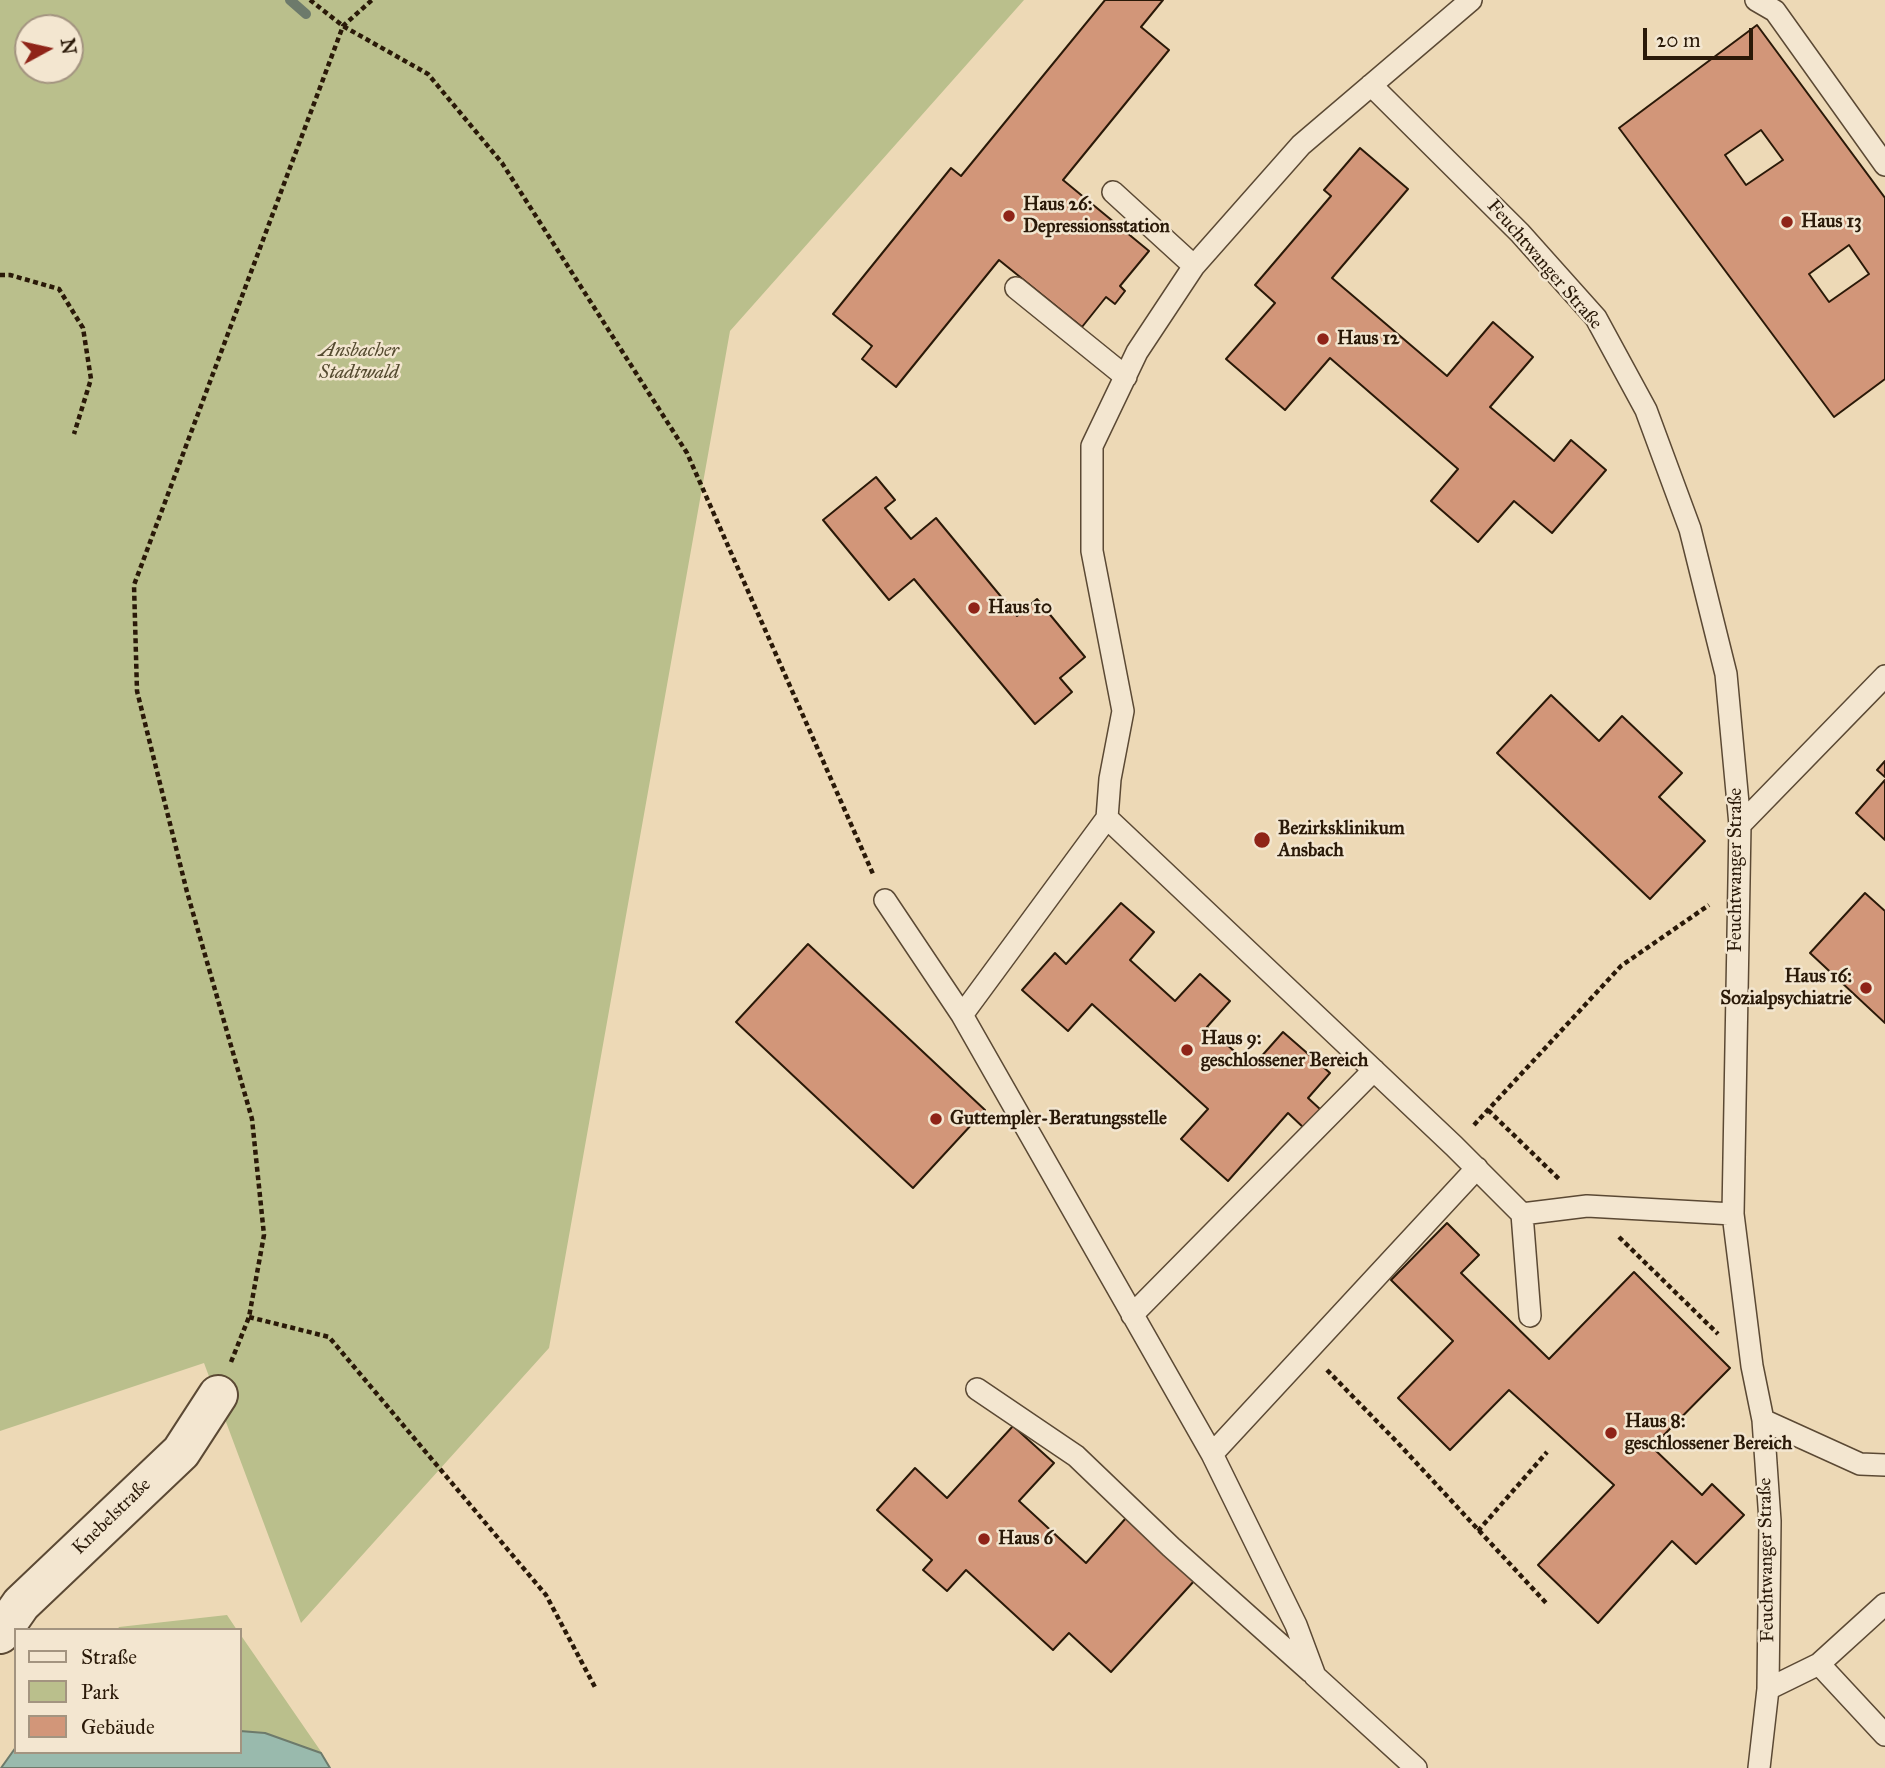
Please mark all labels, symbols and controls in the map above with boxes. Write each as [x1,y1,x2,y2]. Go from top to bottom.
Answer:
north arrow [14,14,84,84]
scale bar [1647,14,1757,58]
text: 20 m [1656,27,1701,53]
text: N [56,37,81,56]
place label: Haus 26: Depressionsstation [1023,194,1170,238]
street label: Feuchtwanger Straße [1481,195,1607,335]
marker: Haus 26: Depressionsstation [1001,208,1017,224]
place label: Haus 13 [1801,211,1862,233]
marker: Haus 13 [1779,214,1795,230]
place label: Haus 12 [1337,328,1399,350]
marker: Haus 12 [1315,331,1331,347]
park label: Ansbacher Stadtwald [319,340,399,384]
place label: Haus 10 [988,597,1052,619]
marker: Haus 10 [966,600,982,616]
street label: Feuchtwanger Straße [1725,788,1747,952]
place label: Bezirksklinikum Ansbach [1278,818,1405,862]
marker: Bezirksklinikum Ansbach [1252,830,1272,850]
place label: Haus 16: Sozialpsychiatrie [1720,966,1852,1010]
marker: Haus 16: Sozialpsychiatrie [1858,980,1874,996]
place label: Haus 9: geschlossener Bereich [1201,1028,1368,1072]
marker: Haus 9: geschlossener Bereich [1179,1042,1195,1058]
place label: Guttempler-Beratungsstelle [950,1108,1167,1130]
marker: Guttempler-Beratungsstelle [928,1111,944,1127]
place label: Haus 8: geschlossener Bereich [1625,1411,1792,1455]
marker: Haus 8: geschlossener Bereich [1603,1425,1619,1441]
street label: Knebelstraße [68,1474,156,1560]
street label: Feuchtwanger Straße [1754,1478,1780,1642]
place label: Haus 6 [998,1528,1053,1550]
marker: Haus 6 [976,1531,992,1547]
legend [14,1628,242,1754]
text: Straße [81,1644,137,1670]
text: Park [81,1679,119,1705]
text: Gebäude [81,1714,155,1740]

